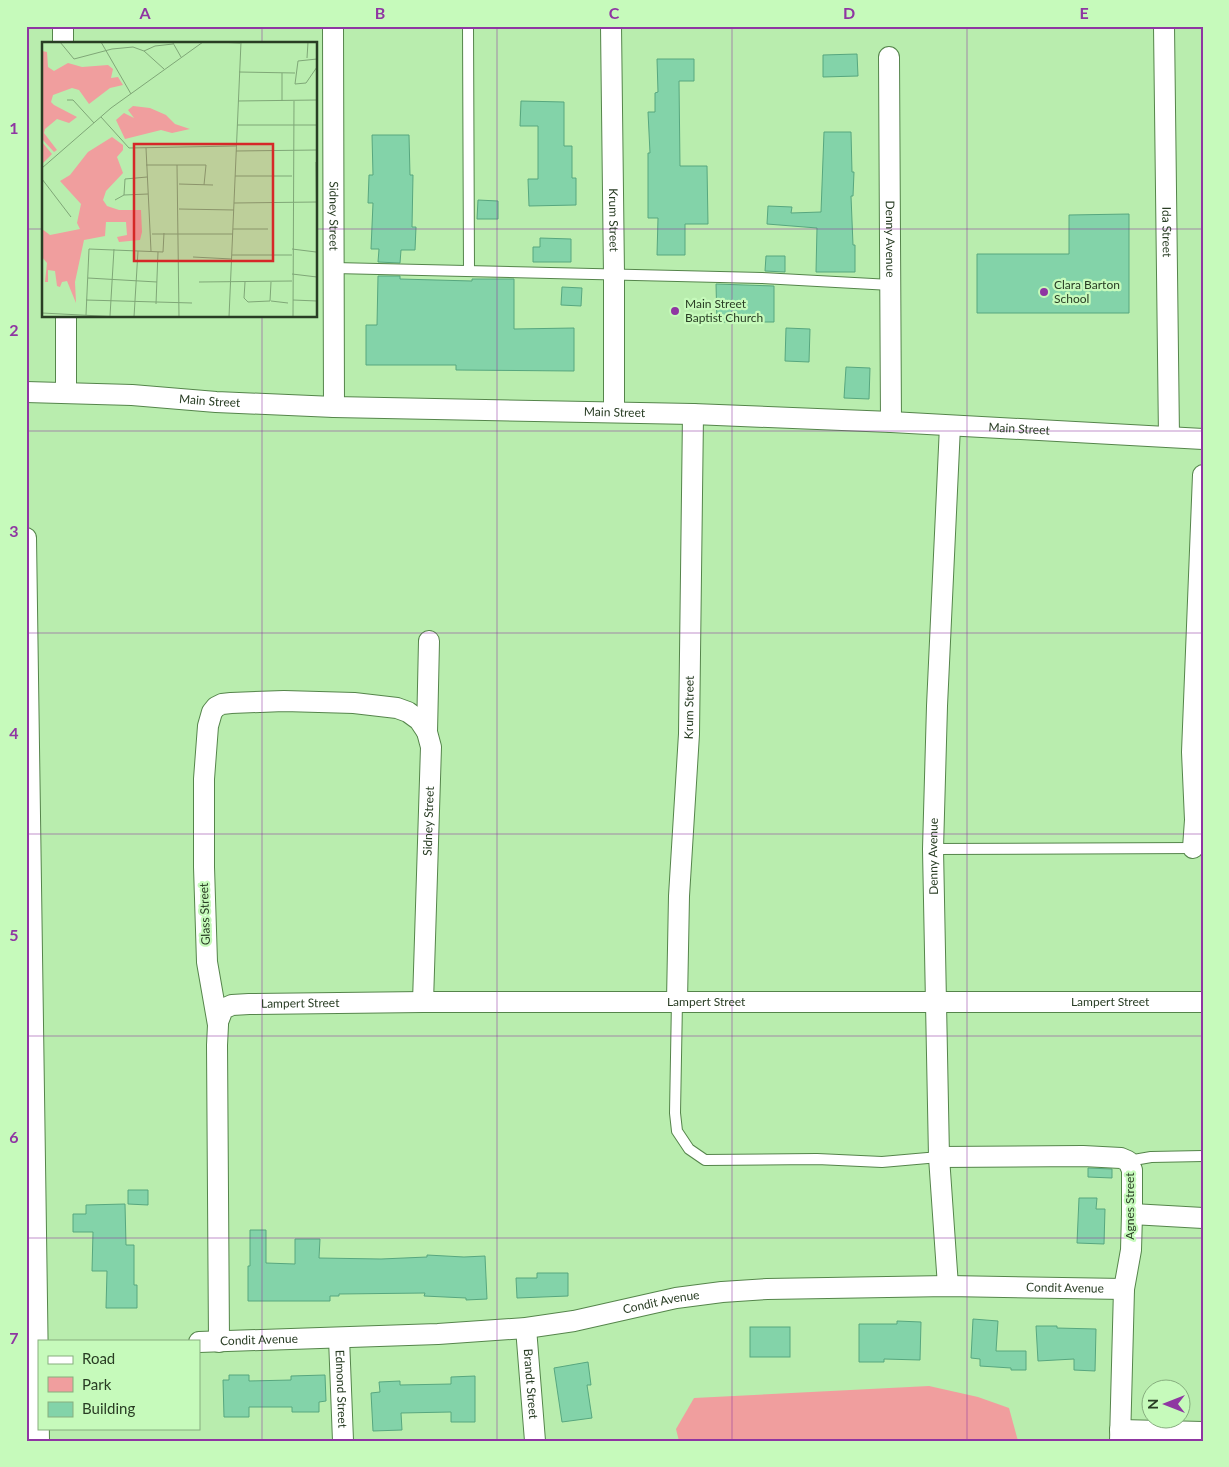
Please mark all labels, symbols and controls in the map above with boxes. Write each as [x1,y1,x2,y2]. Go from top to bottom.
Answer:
text: A [138,3,151,22]
text: B [375,3,385,22]
text: C [609,3,620,22]
text: D [843,3,855,22]
text: E [1079,3,1089,22]
inset map [42,42,318,318]
text: 1 [9,118,19,137]
street label: Sidney Street [326,181,342,252]
street label: Krum Street [606,188,622,253]
street label: Denny Avenue [883,200,898,278]
street label: Ida Street [1159,207,1175,258]
place label: Clara Barton School [1054,277,1120,306]
marker: Clara Barton School [1038,286,1050,298]
place label: Main Street Baptist Church [685,296,763,325]
marker: Main Street Baptist Church [669,305,681,317]
text: 2 [9,320,19,339]
street label: Main Street [179,391,241,410]
street label: Main Street [584,404,646,420]
street label: Main Street [988,419,1051,438]
text: 3 [9,521,19,540]
street label: Krum Street [681,675,697,740]
text: 4 [9,723,19,742]
street label: Sidney Street [420,785,437,856]
street label: Denny Avenue [925,818,941,895]
street label: Glass Street [196,882,213,946]
text: 5 [9,925,19,944]
street label: Lampert Street [667,994,746,1009]
street label: Lampert Street [1071,994,1150,1009]
street label: Lampert Street [261,995,340,1011]
text: 6 [9,1127,19,1146]
street label: Agnes Street [1122,1172,1137,1240]
street label: Condit Avenue [1026,1279,1104,1296]
street label: Condit Avenue [621,1287,700,1317]
text: 7 [9,1328,19,1347]
street label: Condit Avenue [220,1331,298,1348]
legend [38,1340,200,1430]
street label: Brandt Street [521,1348,541,1420]
text: Road [82,1349,115,1367]
street label: Edmond Street [332,1350,351,1429]
text: Park [82,1375,112,1393]
north arrow [1142,1380,1192,1430]
text: Building [82,1399,135,1417]
text: N [1144,1399,1161,1409]

